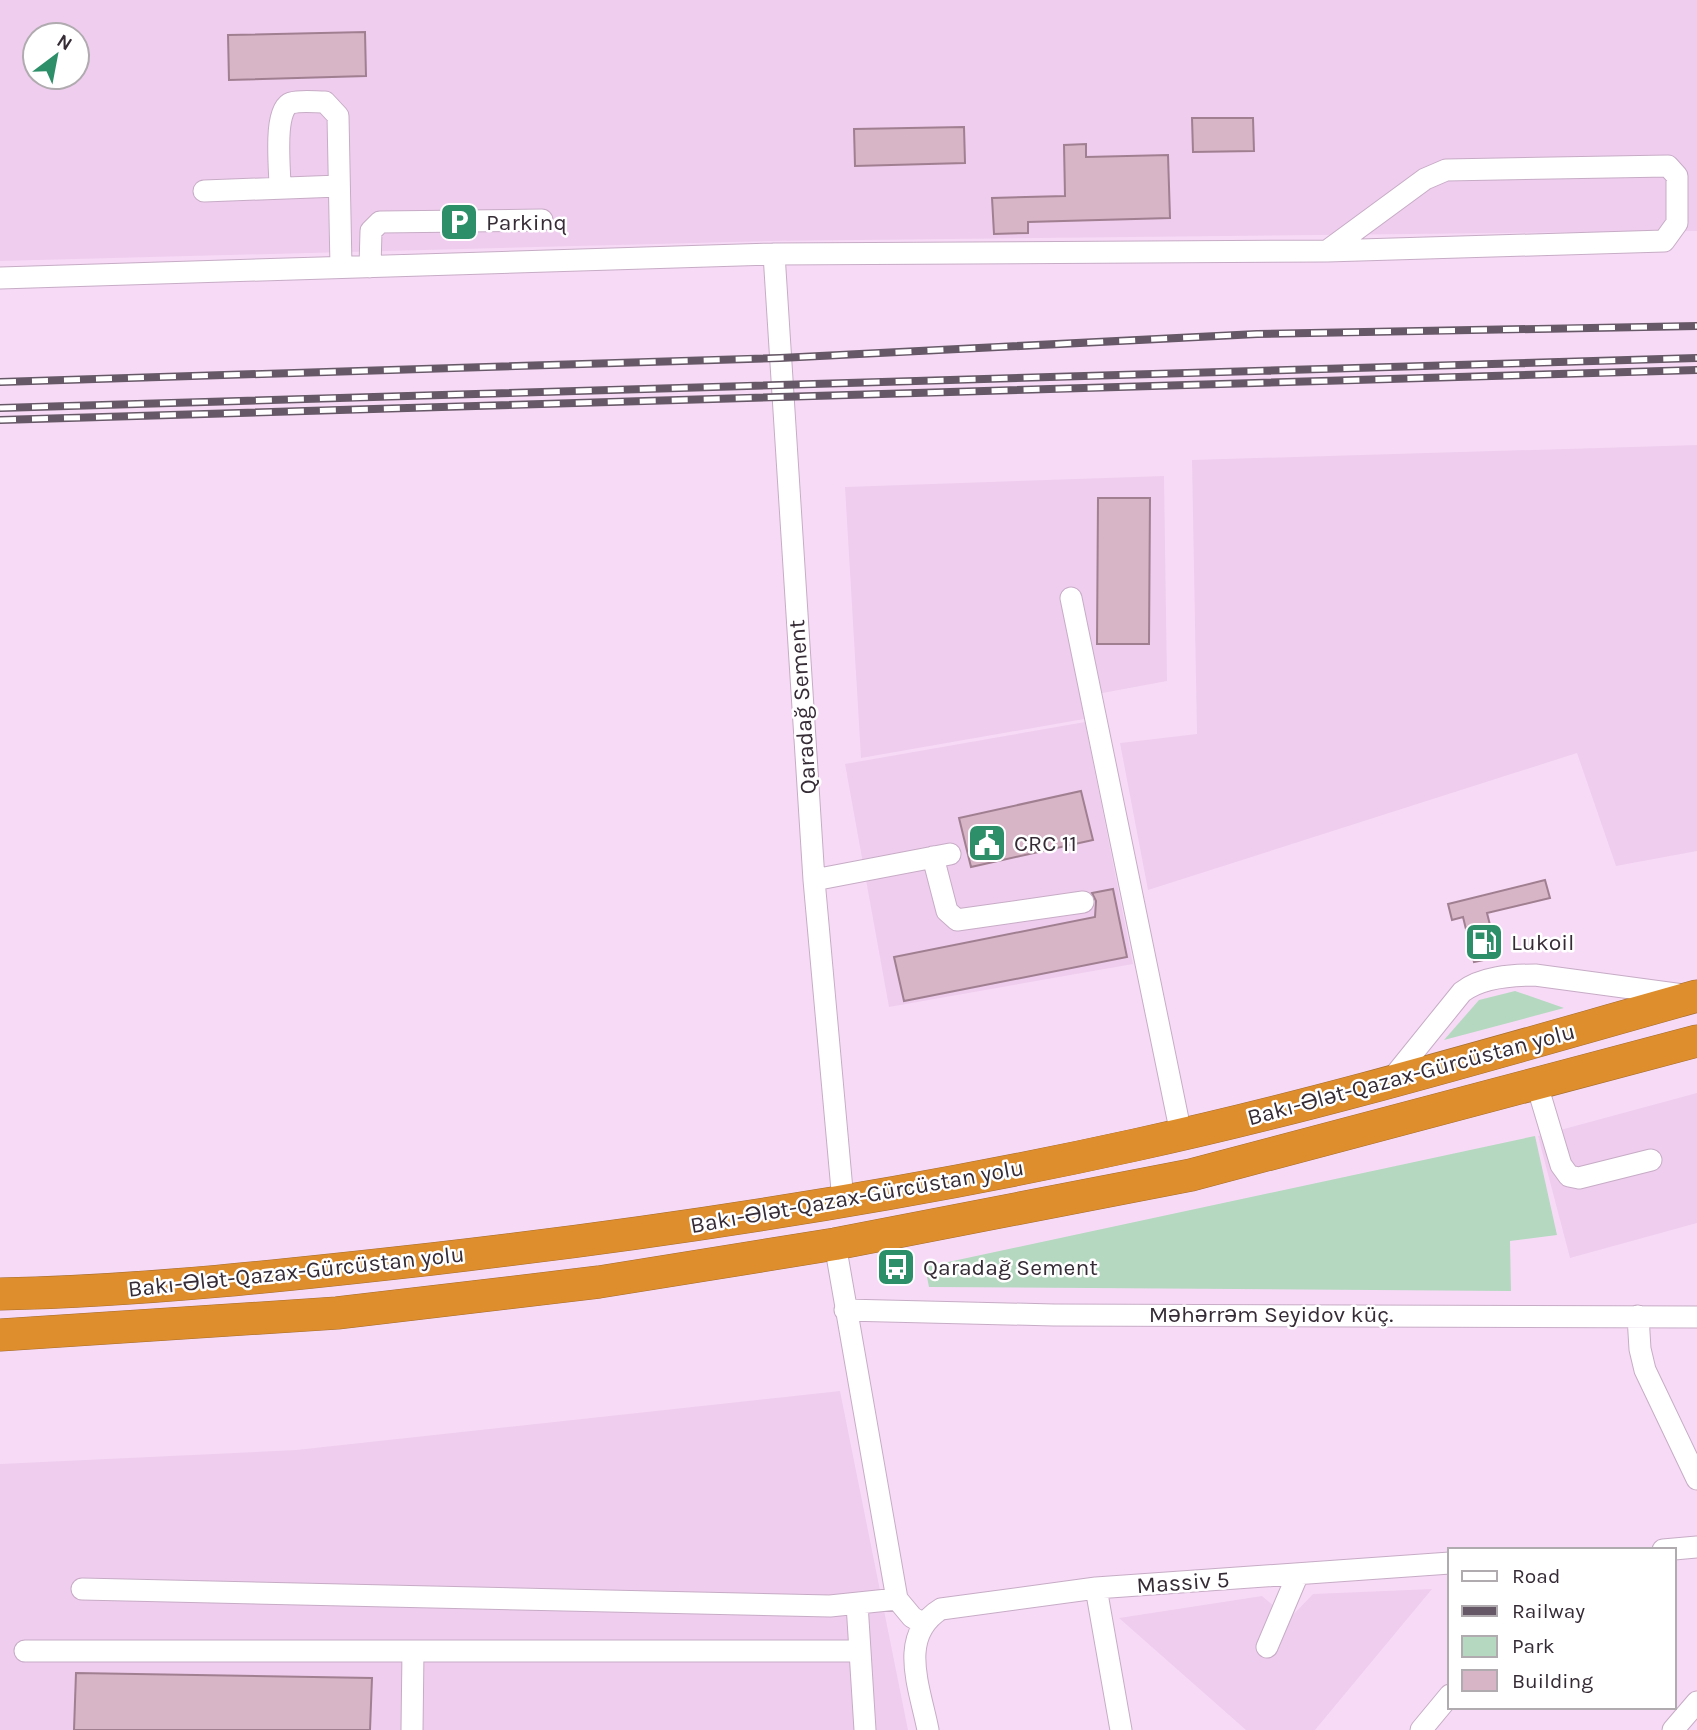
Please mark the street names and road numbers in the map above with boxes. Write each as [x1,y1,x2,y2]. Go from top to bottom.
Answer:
street label: Qaradağ Sement [783,618,822,795]
street label: Bakı-Ələt-Qazax-Gürcüstan yolu [1244,1018,1578,1131]
street label: Bakı-Ələt-Qazax-Gürcüstan yolu [688,1154,1026,1239]
street label: Bakı-Ələt-Qazax-Gürcüstan yolu [126,1240,466,1303]
street label: Məhərrəm Seyidov küç. [1149,1301,1393,1328]
street label: Massiv 5 [1136,1566,1230,1599]

